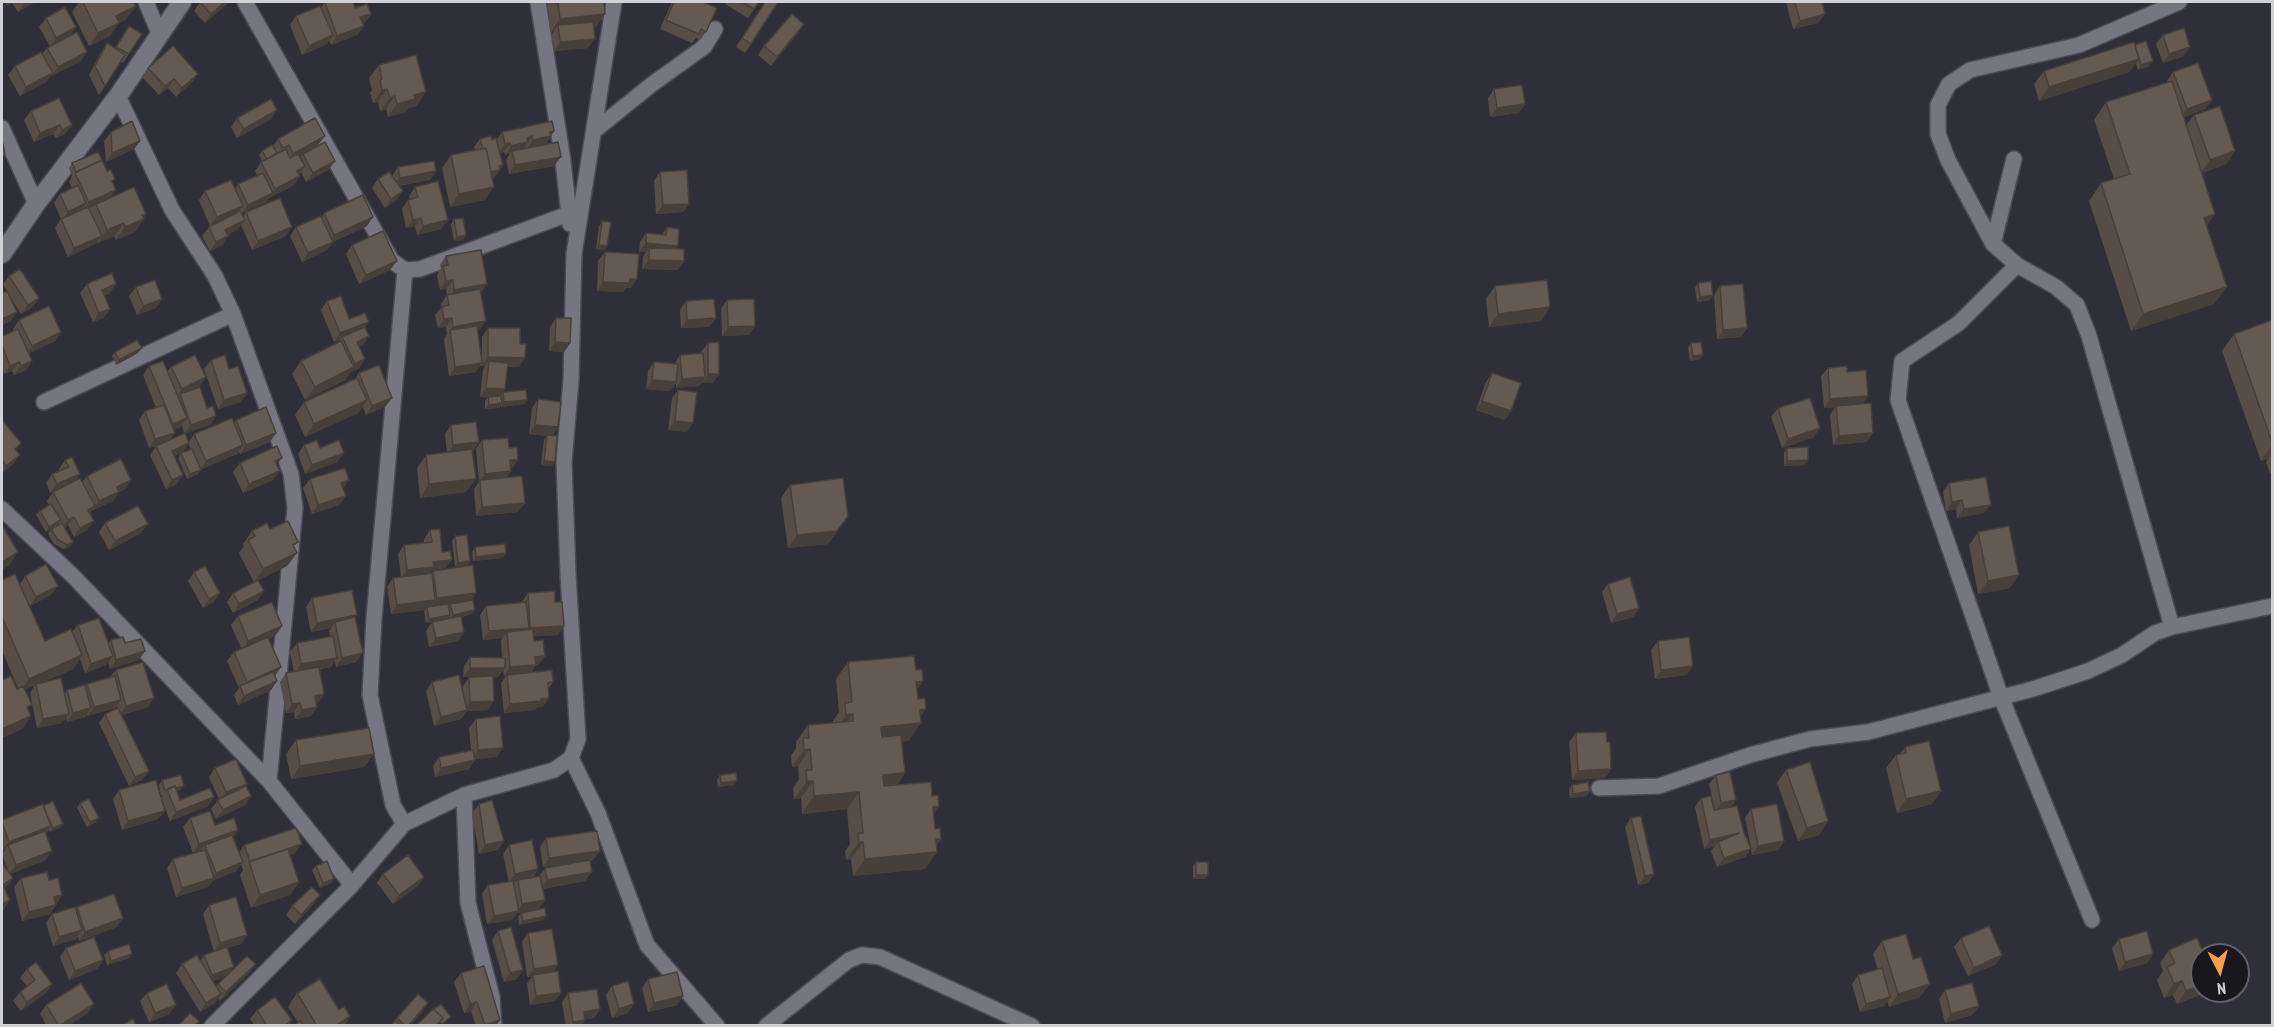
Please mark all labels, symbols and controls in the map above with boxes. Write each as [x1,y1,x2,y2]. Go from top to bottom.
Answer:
north arrow [2190,943,2250,1003]
text: N [2216,979,2227,999]

